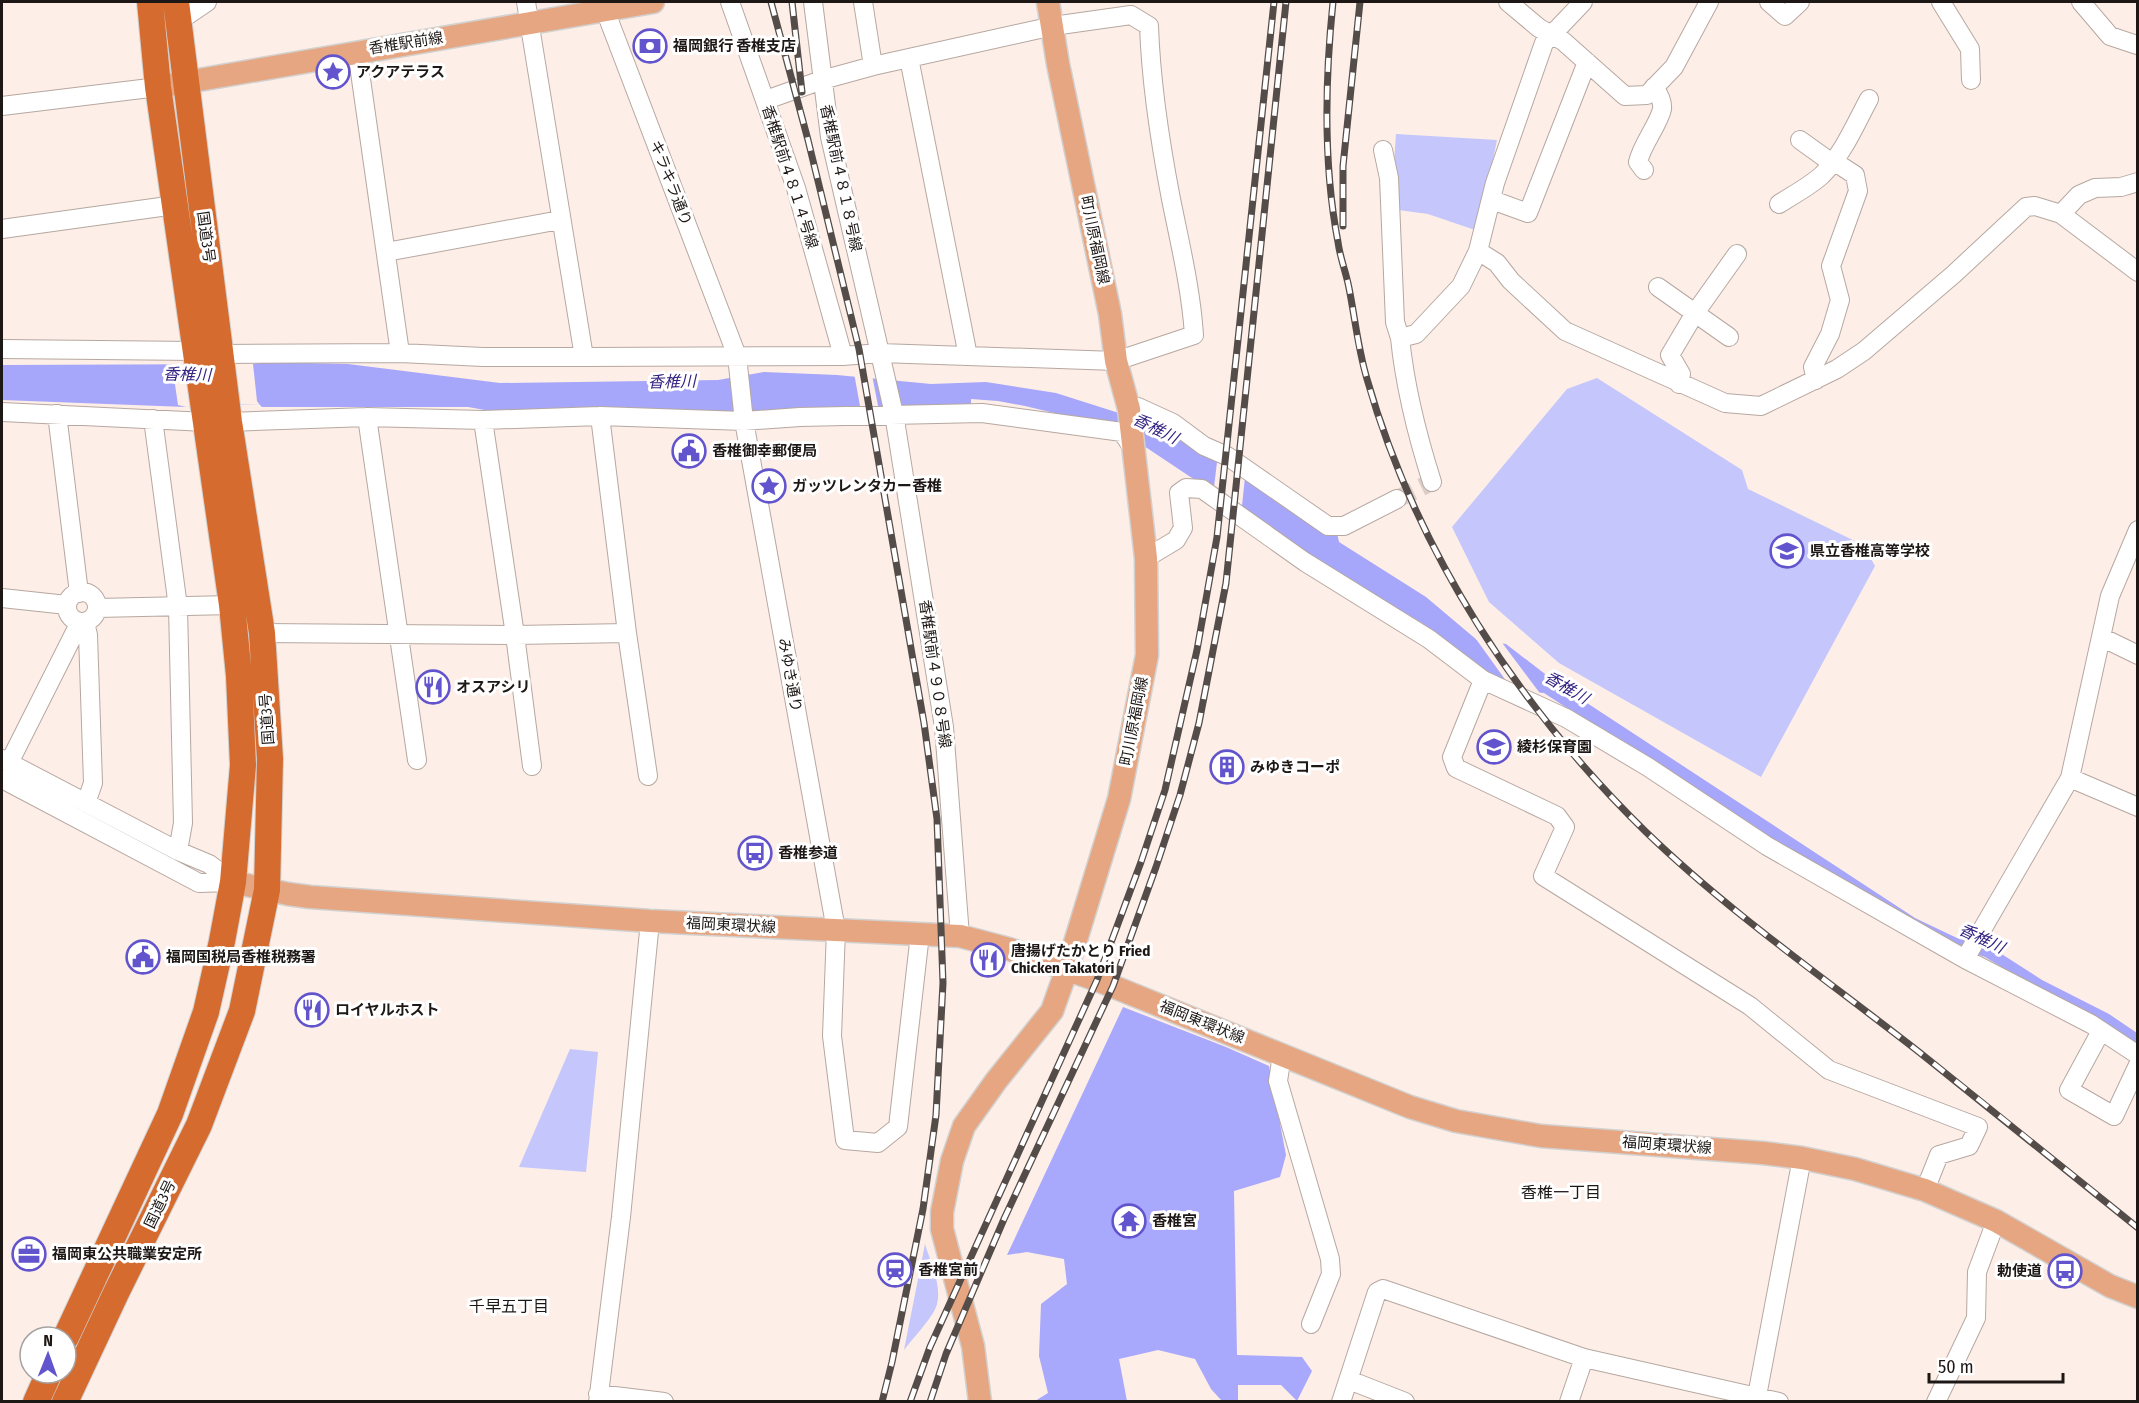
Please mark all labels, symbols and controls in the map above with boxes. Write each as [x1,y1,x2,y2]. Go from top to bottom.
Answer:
street label: 香椎駅前線 [368,28,444,58]
bank icon: 福岡銀行 香椎支店 [632,28,668,64]
place label: 福岡銀行 香椎支店 [672,37,796,55]
place icon: アクアテラス [315,54,351,90]
place label: アクアテラス [356,63,445,81]
street label: 香椎駅前４８１４号線 [758,103,822,251]
street label: 香椎駅前４８１８号線 [817,103,865,253]
street label: キラキラ通り [646,138,696,228]
street label: 町川原福岡線 [1077,194,1113,286]
street label: 国道3号 [193,210,219,264]
water label: 香椎川 [163,365,213,384]
water label: 香椎川 [648,372,698,391]
water label: 香椎川 [1130,409,1183,448]
public building icon: 香椎御幸郵便局 [671,433,707,469]
place label: 香椎御幸郵便局 [712,442,817,460]
place icon: ガッツレンタカー香椎 [751,468,787,504]
place label: ガッツレンタカー香椎 [792,477,942,495]
school or university icon: 県立香椎高等学校 [1769,533,1805,569]
place label: 県立香椎高等学校 [1810,542,1930,560]
street label: 香椎駅前４９０８号線 [916,598,954,750]
street label: みゆき通り [775,636,805,714]
water label: 香椎川 [1541,667,1594,709]
restaurant icon: オスアシリ [415,669,451,705]
street label: 町川原福岡線 [1117,675,1151,767]
place label: オスアシリ [456,678,530,696]
street label: 国道3号 [256,693,278,745]
school or university icon: 綾杉保育園 [1476,729,1512,765]
place label: 綾杉保育園 [1517,738,1592,756]
building icon: みゆきコーポ [1209,749,1245,785]
place label: みゆきコーポ [1250,758,1340,776]
bus stop icon: 香椎参道 [737,835,773,871]
place label: 香椎参道 [778,844,838,862]
street label: 福岡東環状線 [686,914,776,936]
water label: 香椎川 [1956,920,2009,958]
public building icon: 福岡国税局香椎税務署 [125,939,161,975]
restaurant icon: 唐揚げたかとり Fried Chicken Takatori [970,942,1006,978]
place label: 唐揚げたかとり Fried Chicken Takatori [1011,942,1150,977]
place label: 福岡国税局香椎税務署 [165,948,316,966]
restaurant icon: ロイヤルホスト [294,992,330,1028]
street label: 福岡東環状線 [1157,997,1247,1047]
place label: ロイヤルホスト [335,1001,440,1019]
street label: 福岡東環状線 [1621,1133,1713,1157]
street label: 国道3号 [141,1177,179,1231]
district label: 香椎一丁目 [1521,1183,1601,1202]
temple icon: 香椎宮 [1111,1203,1147,1239]
place label: 香椎宮 [1152,1212,1197,1230]
office icon: 福岡東公共職業安定所 [11,1236,47,1272]
place label: 福岡東公共職業安定所 [51,1245,202,1263]
station icon: 香椎宮前 [877,1252,913,1288]
bus stop icon: 勅使道 [2047,1253,2083,1289]
place label: 香椎宮前 [918,1261,978,1279]
place label: 勅使道 [1997,1262,2042,1280]
district label: 千早五丁目 [469,1297,549,1316]
north arrow [18,1325,78,1385]
text: N [43,1331,53,1350]
scale bar [1929,1346,2062,1384]
text: 50 m [1938,1356,1974,1378]

